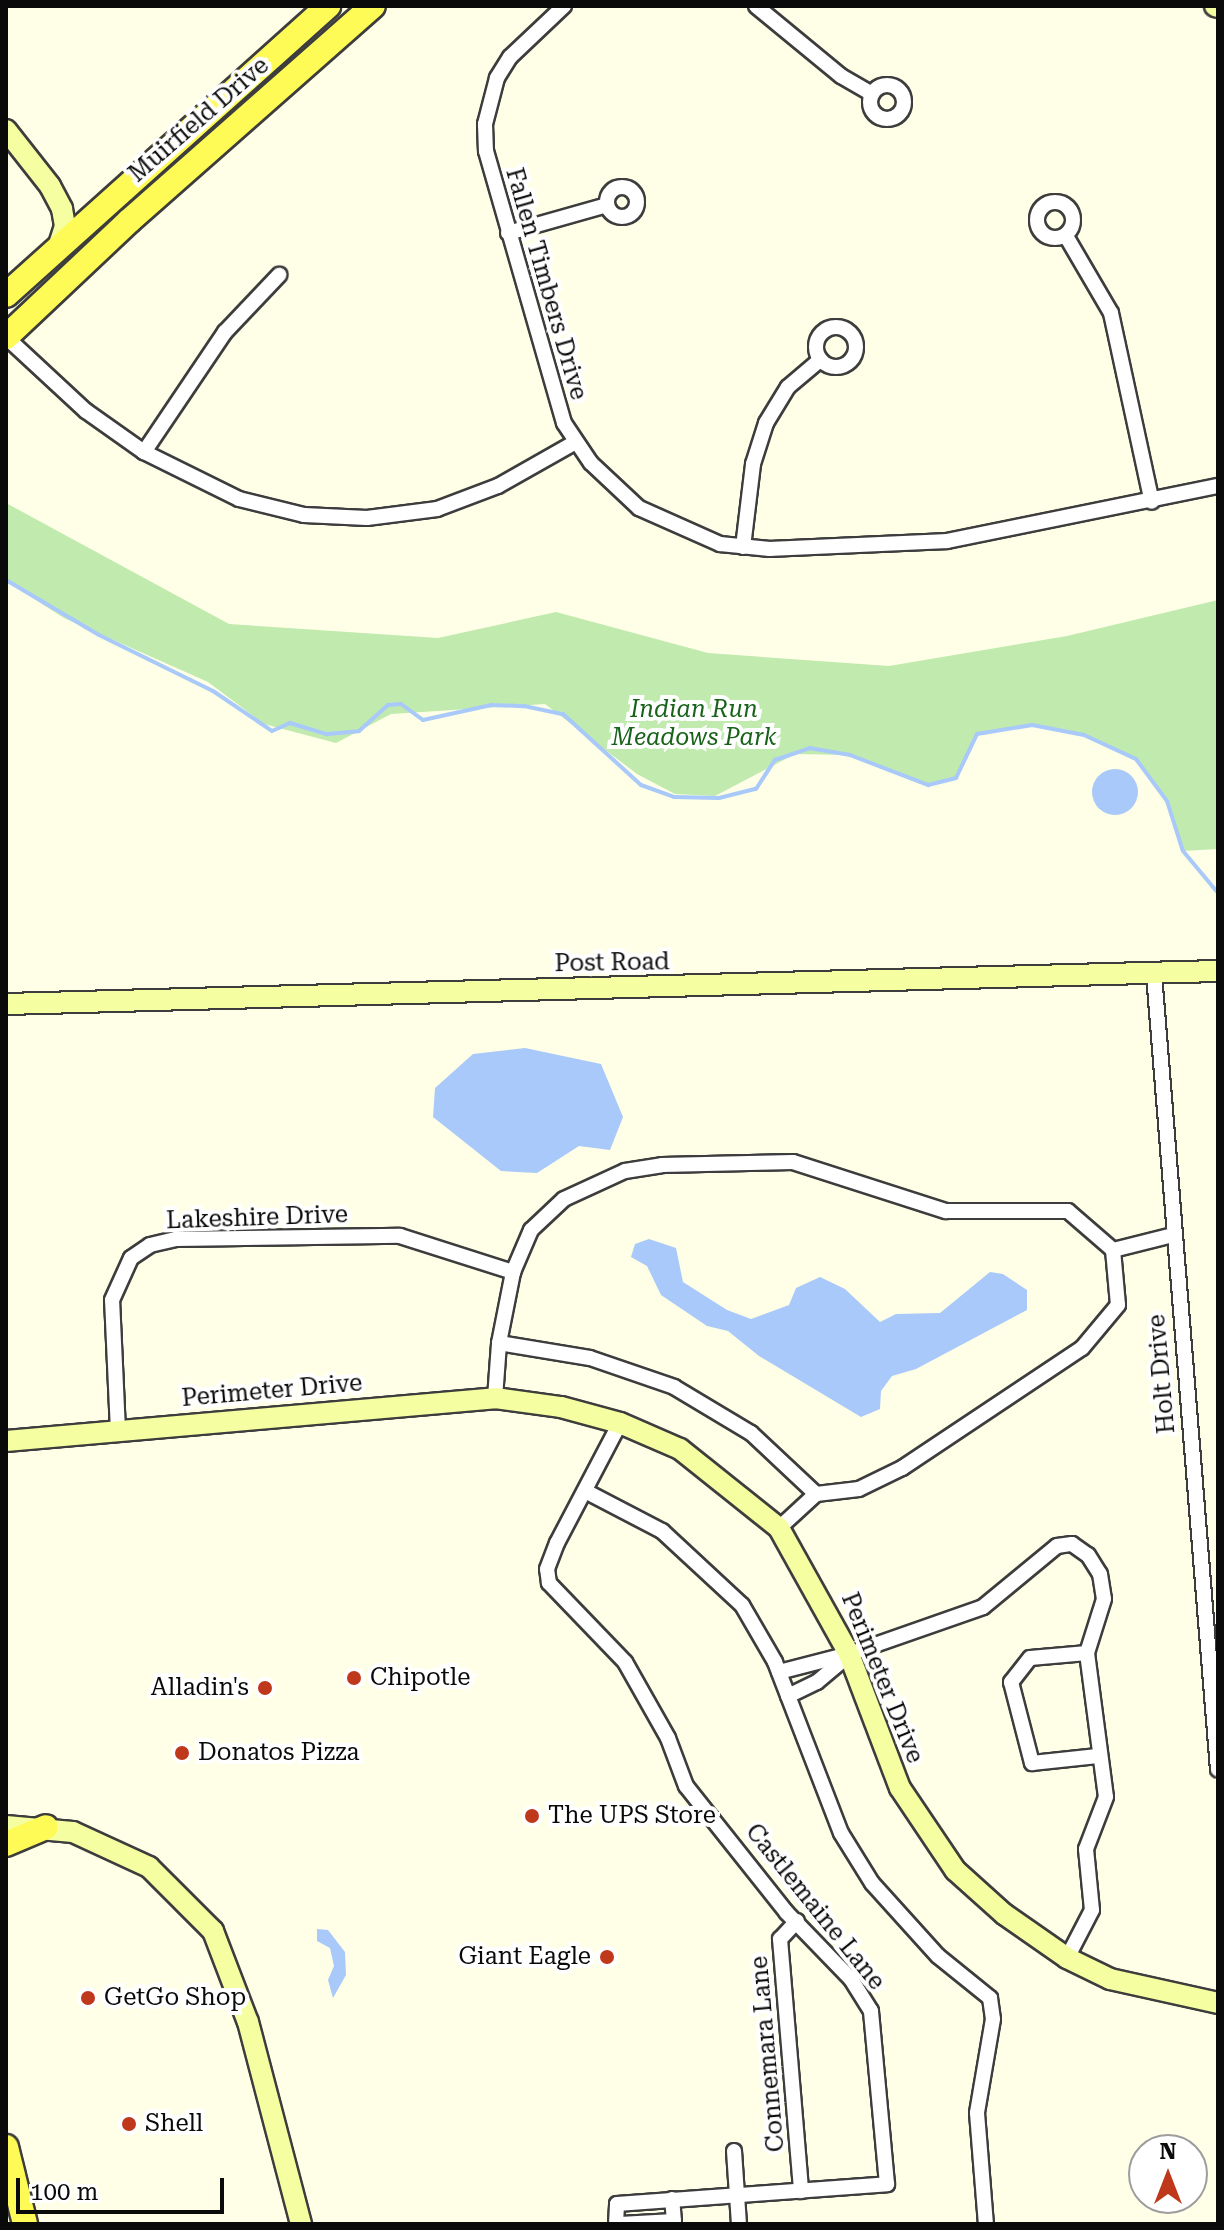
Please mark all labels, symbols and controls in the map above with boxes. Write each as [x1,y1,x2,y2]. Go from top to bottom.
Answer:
street label: Muirfield Drive [123,51,275,189]
street label: Fallen Timbers Drive [499,165,593,403]
park label: Indian Run Meadows Park [611,696,777,752]
street label: Post Road [554,948,670,978]
street label: Lakeshire Drive [166,1200,348,1236]
street label: Holt Drive [1142,1313,1182,1435]
street label: Perimeter Drive [181,1369,363,1413]
street label: Perimeter Drive [835,1589,929,1767]
place label: Chipotle [370,1664,470,1692]
marker: Chipotle [345,1669,363,1687]
place label: Alladin's [151,1674,249,1702]
marker: Alladin's [256,1679,274,1697]
place label: Donatos Pizza [198,1739,359,1767]
marker: Donatos Pizza [173,1744,191,1762]
place label: The UPS Store [548,1802,716,1830]
marker: The UPS Store [523,1807,541,1825]
street label: Castlemaine Lane [739,1818,891,1996]
place label: Giant Eagle [459,1943,591,1971]
marker: Giant Eagle [598,1948,616,1966]
street label: Connemara Lane [745,1955,791,2153]
place label: GetGo Shop [104,1984,246,2012]
marker: GetGo Shop [79,1989,97,2007]
place label: Shell [145,2110,203,2138]
marker: Shell [120,2115,138,2133]
north arrow [1128,2134,1208,2214]
text: N [1160,2139,1176,2164]
scale bar [20,2162,228,2212]
text: 100 m [30,2178,98,2206]

